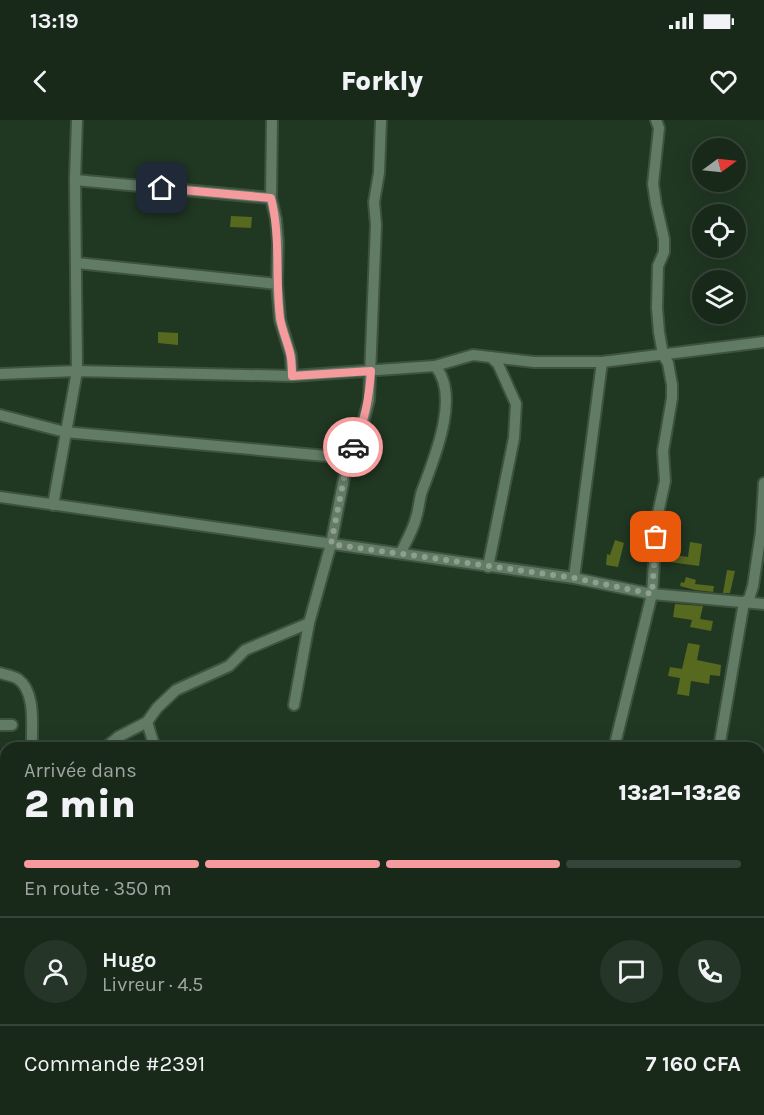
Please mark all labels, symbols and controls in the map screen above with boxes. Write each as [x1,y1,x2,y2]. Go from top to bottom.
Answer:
text: 13:19 [30,8,79,34]
icon: back [24,65,57,98]
text: Forkly [341,65,423,97]
icon: heart [707,65,740,98]
north arrow [692,138,746,192]
map controls [692,138,746,324]
pin [136,162,187,213]
icon: home [145,171,178,204]
button: locate [692,204,746,258]
button: layers [692,270,746,324]
courier [323,417,383,477]
icon: car [337,431,370,464]
pin [630,511,681,562]
icon: bag [639,520,672,553]
text: Arrivée dans [24,759,137,782]
text: 13:21–13:26 [618,780,741,806]
text: 2 min [24,781,136,827]
text: En route · 350 m [24,877,172,900]
button: person [24,940,87,1003]
button: chat [600,940,663,1003]
button: phone [678,940,741,1003]
text: Hugo [102,947,157,973]
text: Livreur · 4.5 [102,973,203,996]
text: Commande #2391 [24,1051,205,1077]
text: 7 160 CFA [646,1051,741,1077]

